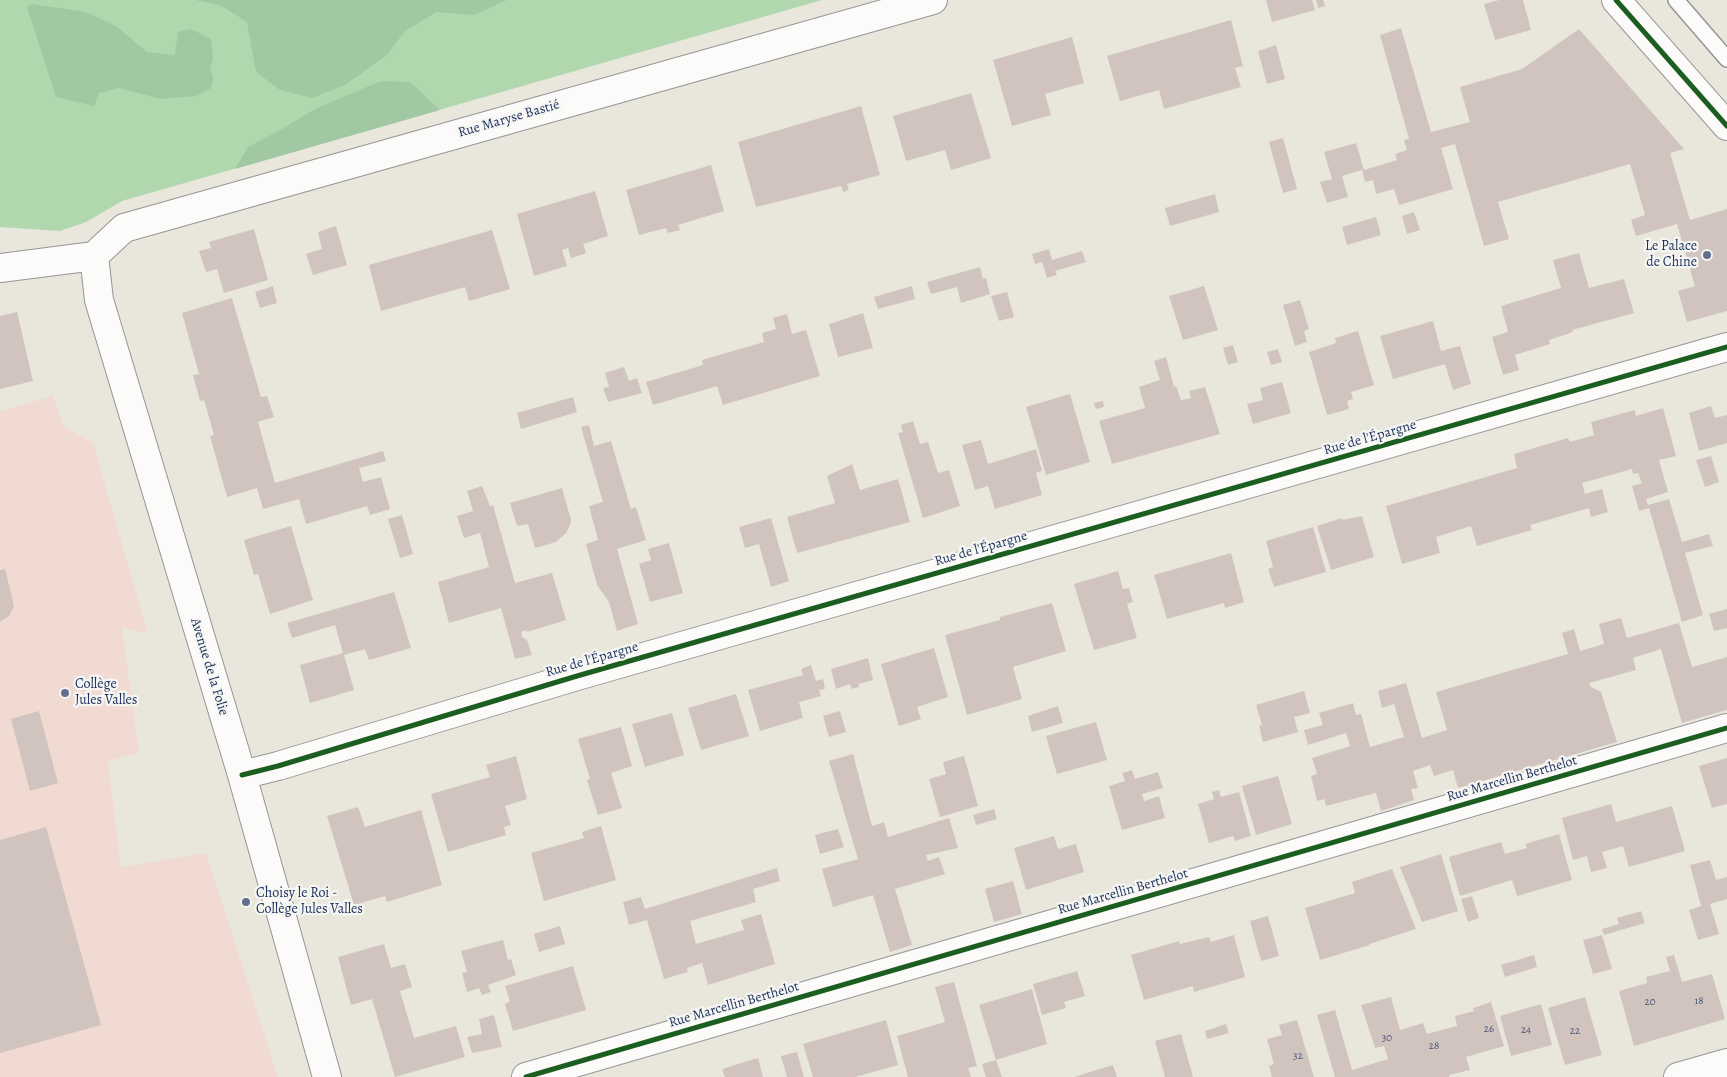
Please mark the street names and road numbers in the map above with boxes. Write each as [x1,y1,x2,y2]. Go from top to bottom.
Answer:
street label: Rue Maryse Bastié [456,96,562,142]
street label: Rue de l'Épargne [1322,417,1418,459]
street label: Rue de l'Épargne [933,528,1029,570]
street label: Avenue de la Folie [186,616,232,718]
street label: Rue de l'Épargne [544,639,640,681]
street label: Rue Marcellin Berthelot [1445,752,1579,806]
street label: Rue Marcellin Berthelot [1056,865,1190,919]
street label: Rue Marcellin Berthelot [667,978,801,1032]

